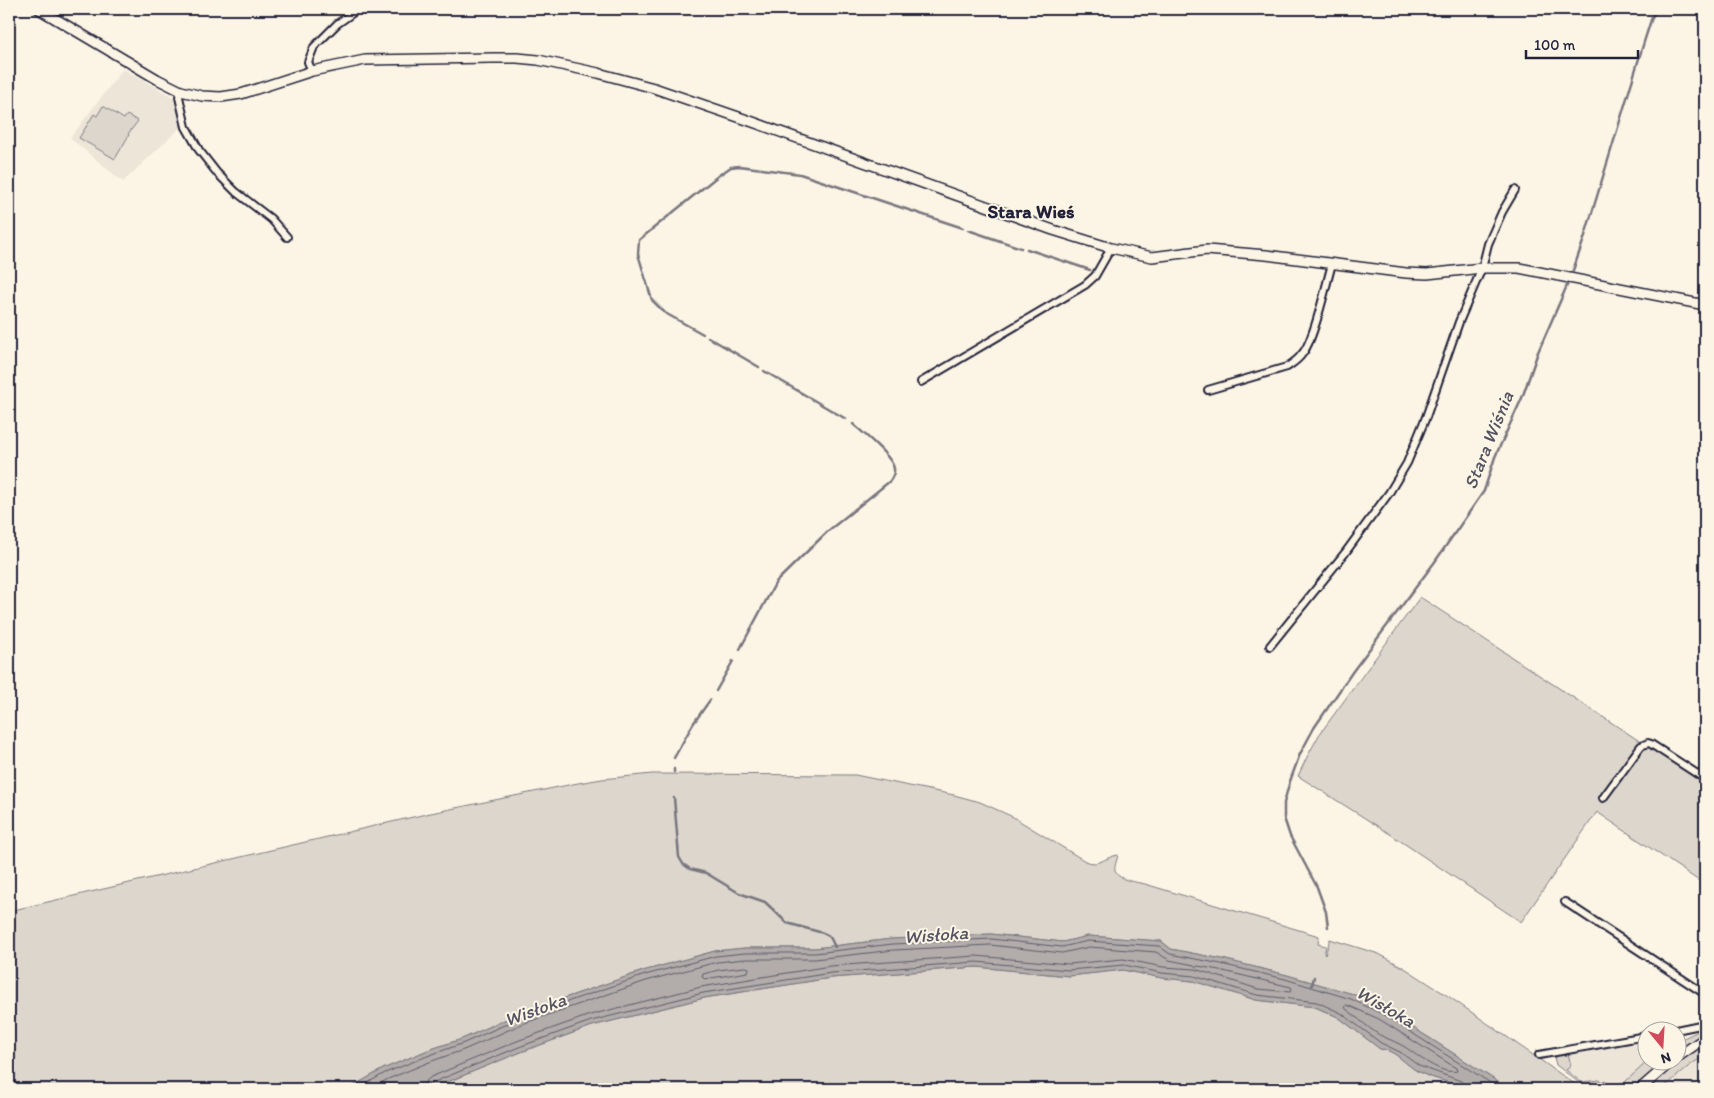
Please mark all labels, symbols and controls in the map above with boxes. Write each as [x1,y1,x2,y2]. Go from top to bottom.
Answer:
scale bar [1526,28,1639,60]
text: 100 m [1534,36,1576,54]
district label: Stara Wieś [987,200,1075,223]
water label: Stara Wiśnia [1459,388,1519,492]
water label: Wisłoka [903,921,969,948]
water label: Wisłoka [1352,980,1419,1033]
water label: Wisłoka [501,988,569,1031]
north arrow [1636,1020,1686,1070]
text: N [1659,1048,1673,1067]

